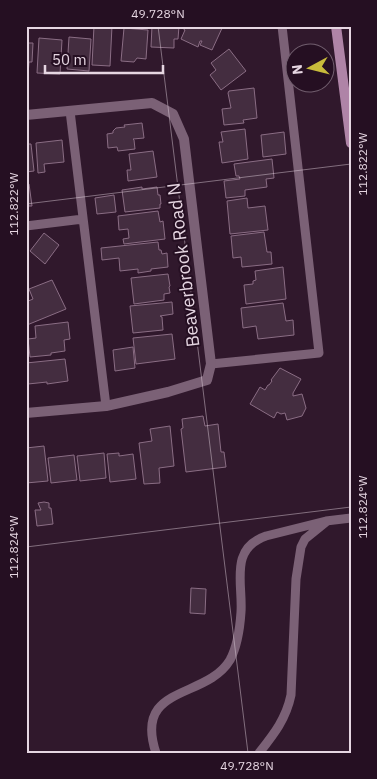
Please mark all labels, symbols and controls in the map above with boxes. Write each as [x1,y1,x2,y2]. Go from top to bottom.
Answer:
text: 49.728°N [131,6,185,21]
scale bar [45,42,162,74]
north arrow [284,42,334,92]
text: 50 m [52,50,87,69]
text: N [288,63,307,76]
text: 112.822°W [355,132,370,195]
text: 112.822°W [6,172,21,235]
street label: Beaverbrook Road N [162,181,204,349]
text: 112.824°W [355,475,370,538]
text: 112.824°W [6,515,21,578]
text: 49.728°N [220,758,274,773]

